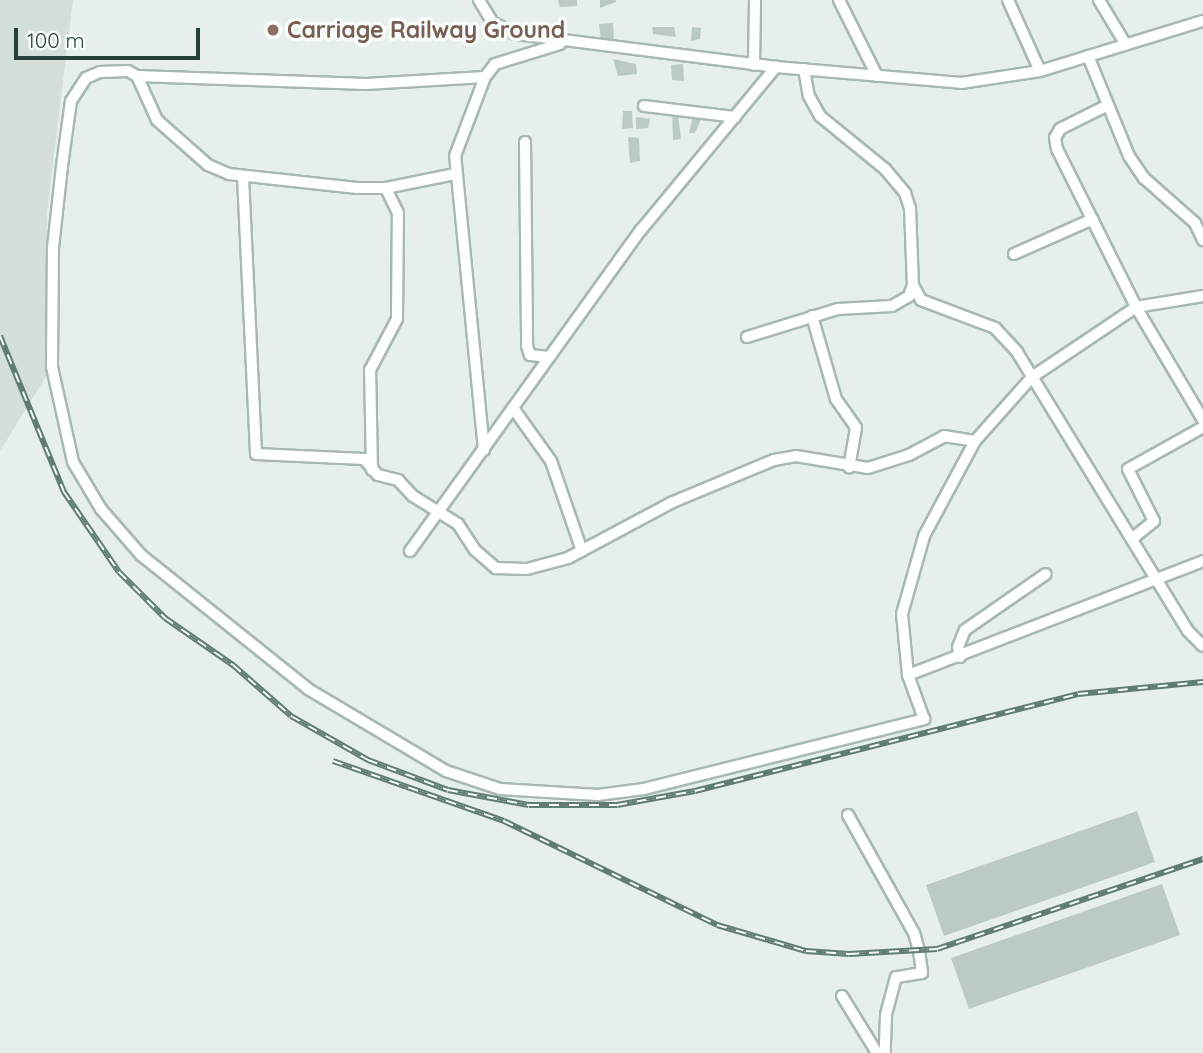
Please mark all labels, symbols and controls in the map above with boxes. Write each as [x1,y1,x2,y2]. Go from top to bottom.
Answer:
scale bar [18,14,203,58]
place label: Carriage Railway Ground [287,16,565,44]
marker: Carriage Railway Ground [265,22,281,38]
text: 100 m [27,27,85,53]

